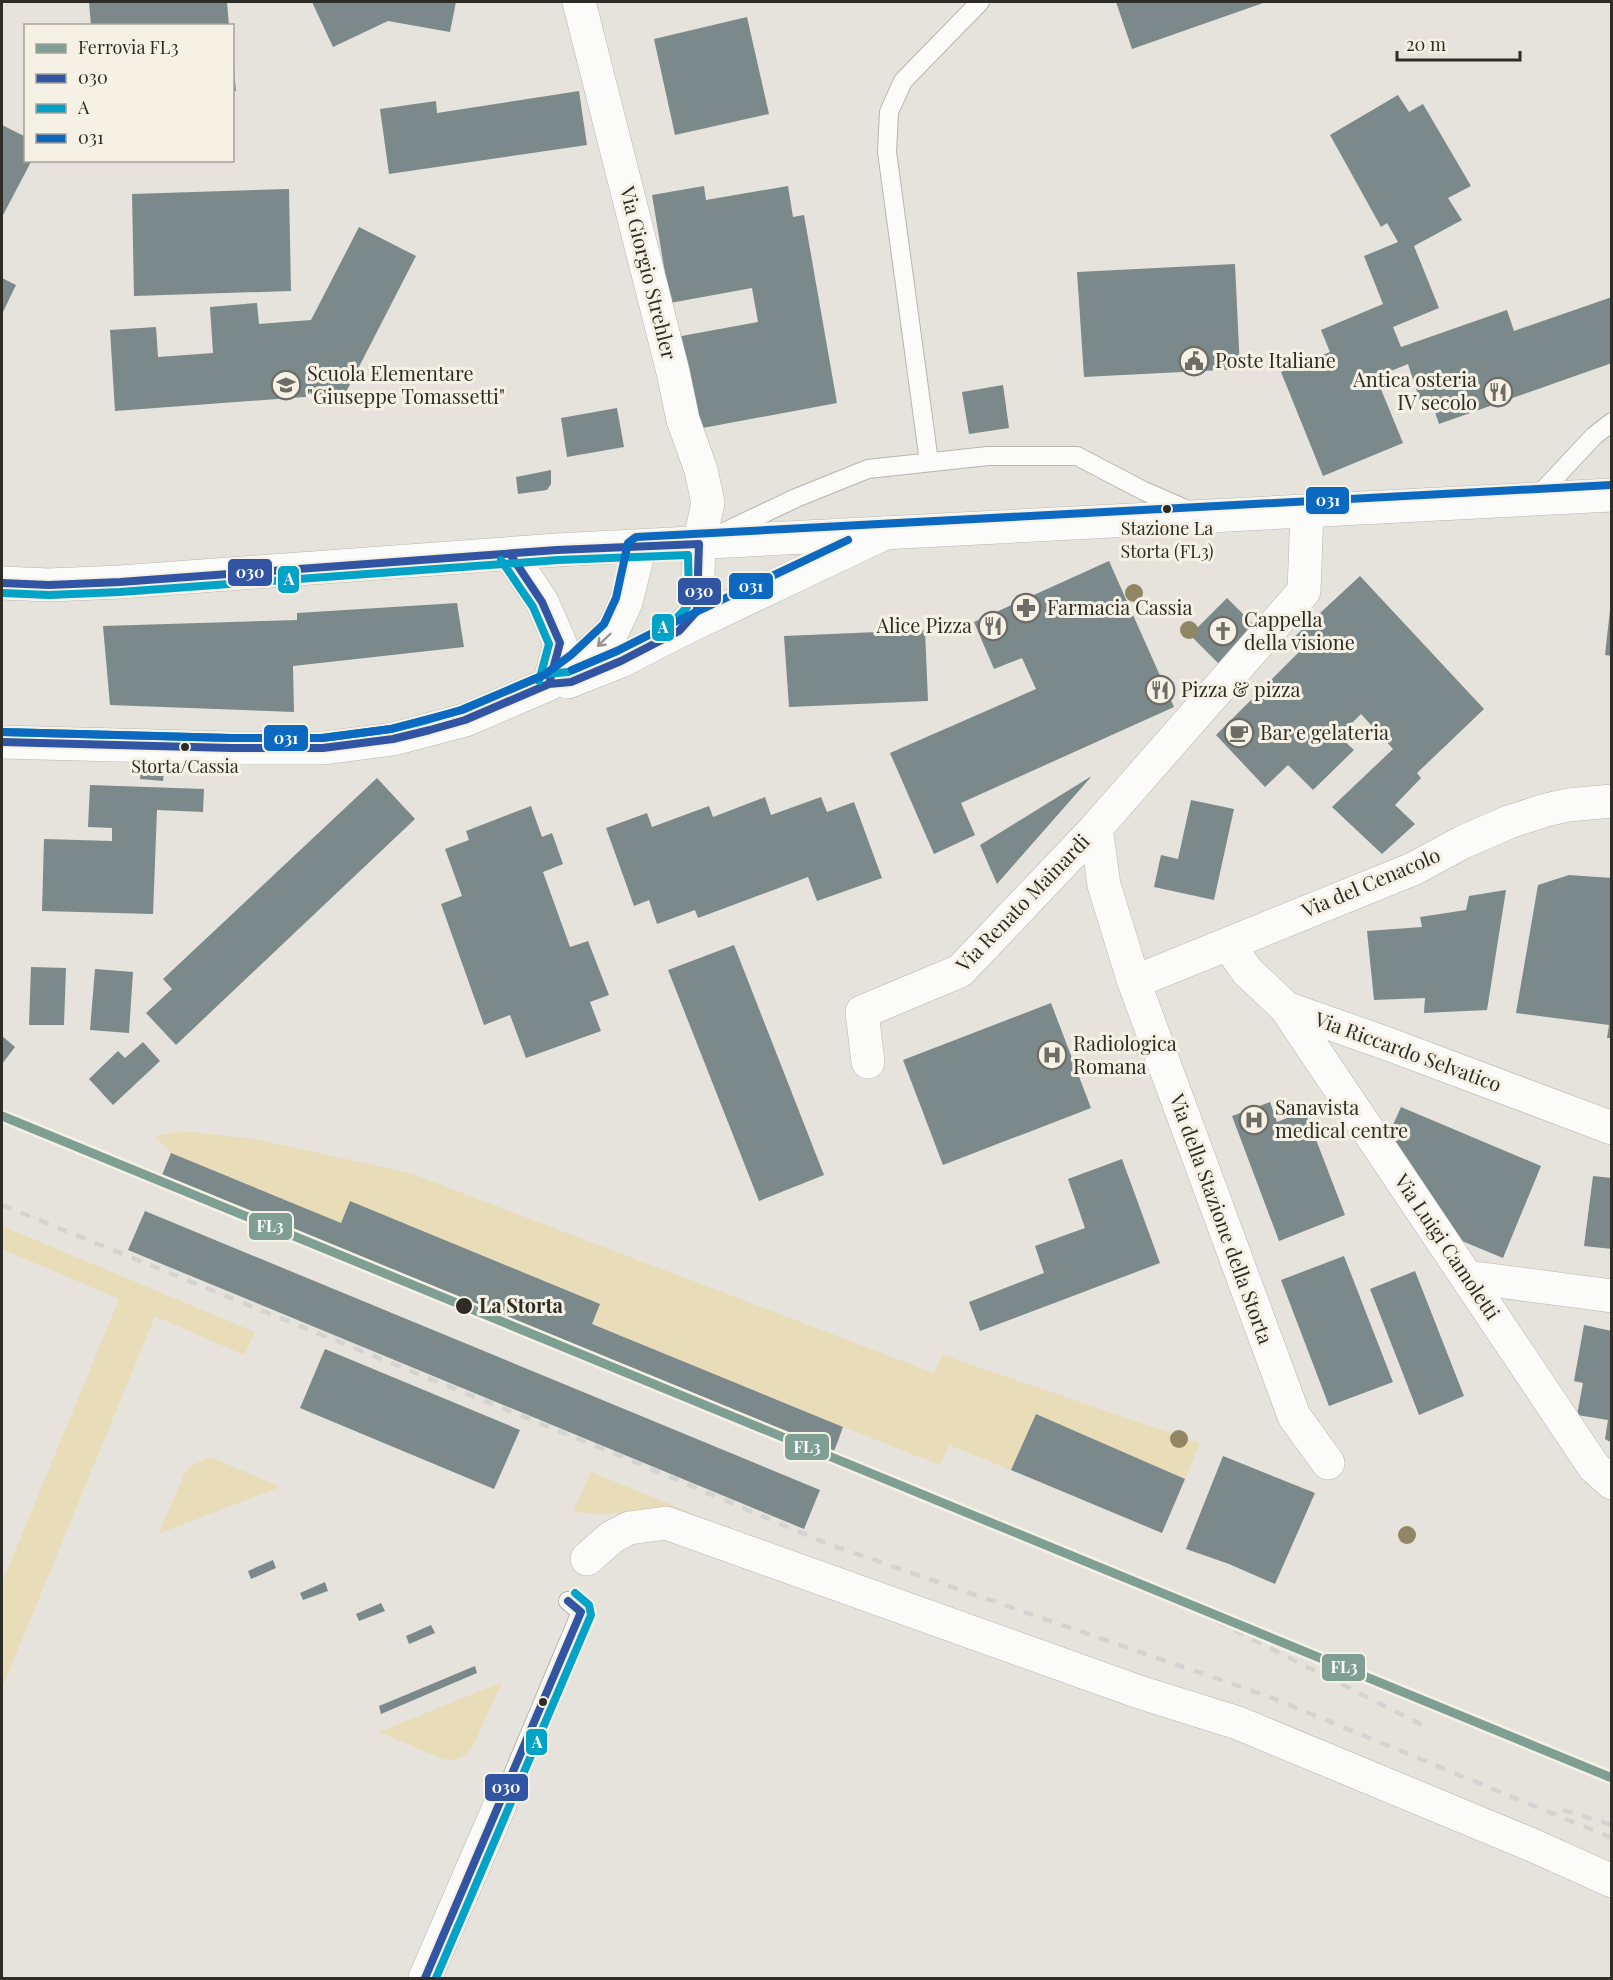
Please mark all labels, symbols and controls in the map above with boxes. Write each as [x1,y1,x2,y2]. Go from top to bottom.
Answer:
legend [24,24,234,162]
scale bar [1397,24,1520,62]
text: 20 m [1406,32,1446,56]
text: Ferrovia FL3 [78,35,179,59]
text: 030 [78,65,108,89]
text: A [77,95,90,119]
text: 031 [78,125,104,149]
street label: Via Giorgio Strehler [615,182,684,362]
public building icon: Poste Italiane [1178,345,1210,377]
place label: Poste Italiane [1215,346,1336,373]
place label: Scuola Elementare "Giuseppe Tomassetti" [307,359,505,409]
place label: Antica osteria IV secolo [1352,365,1477,415]
school or university icon: Scuola Elementare "Giuseppe Tomassetti" [270,369,302,401]
restaurant icon: Antica osteria IV secolo [1482,376,1514,408]
line badge: 031 [1305,486,1350,515]
text: 031 [1316,489,1340,510]
marker: Stazione La Storta (FL3) [1161,503,1173,515]
place label: Stazione La Storta (FL3) [1120,516,1214,563]
line badge: 030 [227,558,273,587]
text: 030 [236,561,264,582]
line badge: A [277,565,300,594]
text: A [283,568,295,589]
line badge: 031 [728,572,774,600]
text: 031 [739,575,763,596]
line badge: 030 [677,577,722,606]
text: 030 [685,580,713,601]
pharmacy icon: Farmacia Cassia [1010,592,1042,624]
place label: Farmacia Cassia [1047,593,1192,620]
place label: Cappella della visione [1244,605,1355,655]
restaurant icon: Alice Pizza [977,610,1009,642]
place label: Alice Pizza [875,611,972,638]
line badge: A [651,613,675,642]
church icon: Cappella della visione [1207,615,1239,647]
text: A [657,616,669,637]
one-way arrow [596,632,611,647]
restaurant icon: Pizza & pizza [1144,674,1176,706]
place label: Pizza & pizza [1181,675,1301,702]
cafe icon: Bar e gelateria [1223,717,1255,749]
place label: Bar e gelateria [1260,718,1389,745]
line badge: 031 [263,724,309,752]
text: 031 [274,727,298,748]
marker: Storta/Cassia [179,741,191,753]
place label: Storta/Cassia [131,754,239,778]
street label: Via Renato Mainardi [948,827,1095,977]
street label: Via del Cenacolo [1296,840,1444,923]
street label: Via Riccardo Selvatico [1311,1004,1506,1097]
place label: Radiologica Romana [1073,1029,1177,1079]
hospital icon: Radiologica Romana [1036,1039,1068,1071]
street label: Via della Stazione della Storta [1164,1089,1280,1347]
place label: Sanavista medical centre [1275,1093,1408,1143]
hospital icon: Sanavista medical centre [1238,1104,1270,1136]
street label: Via Luigi Camoletti [1389,1167,1507,1324]
line badge: FL3 [248,1212,293,1241]
text: FL3 [256,1215,284,1236]
place label: La Storta [479,1291,563,1318]
marker: La Storta [454,1296,474,1316]
line badge: FL3 [784,1433,830,1461]
text: FL3 [793,1436,821,1457]
line badge: FL3 [1321,1653,1366,1682]
text: FL3 [1330,1656,1358,1677]
unlabelled marker [537,1696,549,1708]
line badge: A [525,1728,548,1756]
text: A [531,1731,543,1752]
line badge: 030 [484,1773,529,1802]
text: 030 [492,1776,520,1797]

